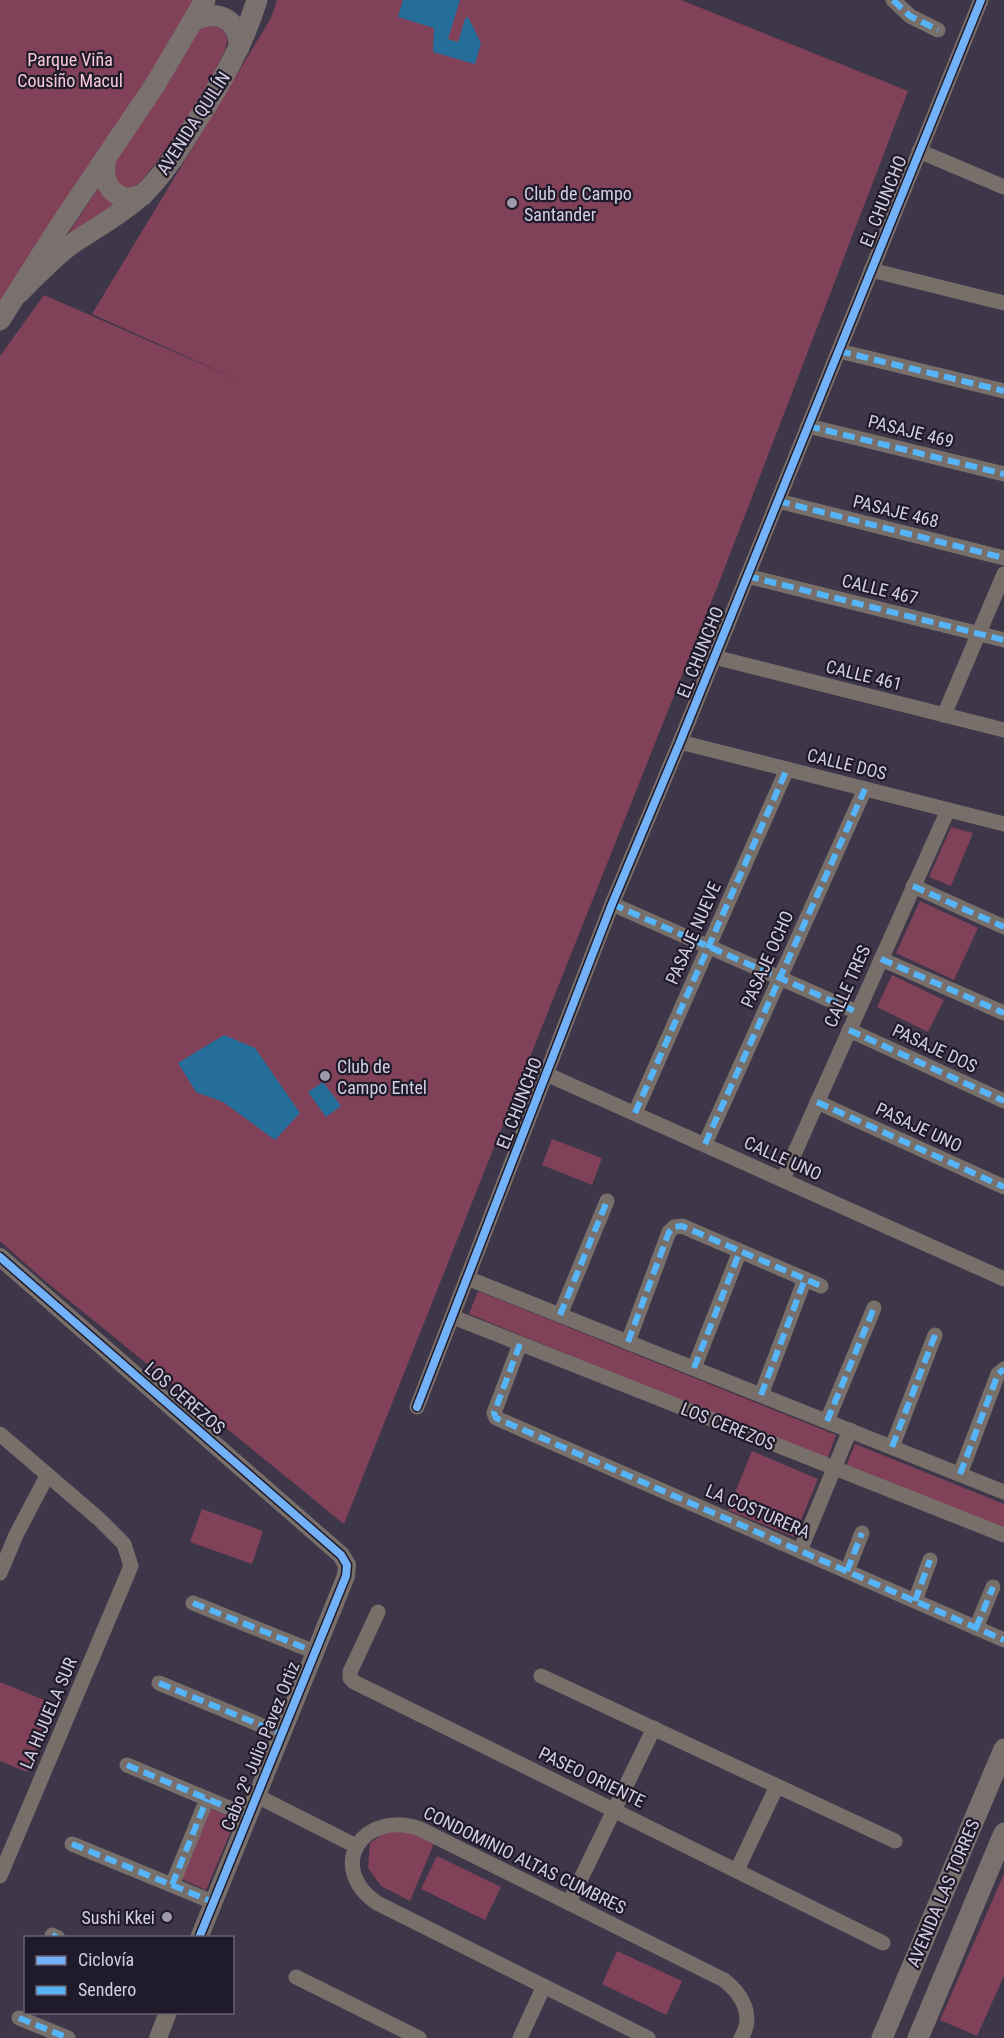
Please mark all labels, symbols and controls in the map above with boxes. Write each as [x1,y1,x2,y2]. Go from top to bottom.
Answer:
park label: Parque Viña Cousiño Macul [17,49,123,91]
street label: AVENIDA QUILÍN [152,68,234,178]
street label: EL CHUNCHO [855,152,911,250]
place label: Club de Campo Santander [524,183,632,225]
marker: Club de Campo Santander [505,196,519,210]
street label: PASAJE 469 [866,410,956,452]
street label: PASAJE 468 [851,490,941,532]
street label: CALLE 467 [840,569,920,609]
street label: EL CHUNCHO [672,603,728,701]
street label: CALLE 461 [824,655,904,695]
street label: CALLE DOS [805,744,889,784]
street label: PASAJE NUEVE [661,878,725,987]
street label: PASAJE OCHO [736,907,798,1011]
street label: CALLE TRES [820,942,874,1030]
street label: PASAJE DOS [889,1019,981,1077]
street label: EL CHUNCHO [492,1054,546,1152]
place label: Club de Campo Entel [337,1056,427,1098]
marker: Club de Campo Entel [318,1069,332,1083]
street label: PASAJE UNO [873,1098,965,1156]
street label: CALLE UNO [741,1132,825,1184]
street label: LOS CEREZOS [141,1358,229,1438]
street label: LOS CEREZOS [678,1398,778,1454]
street label: LA COSTURERA [703,1480,814,1543]
street label: LA HIJUELA SUR [15,1654,81,1772]
street label: Cabo 2º Julio Pavez Ortiz [216,1658,304,1834]
street label: PASEO ORIENTE [536,1742,649,1812]
street label: CONDOMINIO ALTAS CUMBRES [420,1802,630,1918]
street label: AVENIDA LAS TORRES [902,1816,984,1970]
place label: Sushi Kkei [81,1907,155,1928]
marker: Sushi Kkei [160,1910,174,1924]
legend [24,1936,234,2014]
text: Ciclovía [78,1949,134,1970]
text: Sendero [78,1979,136,2000]

